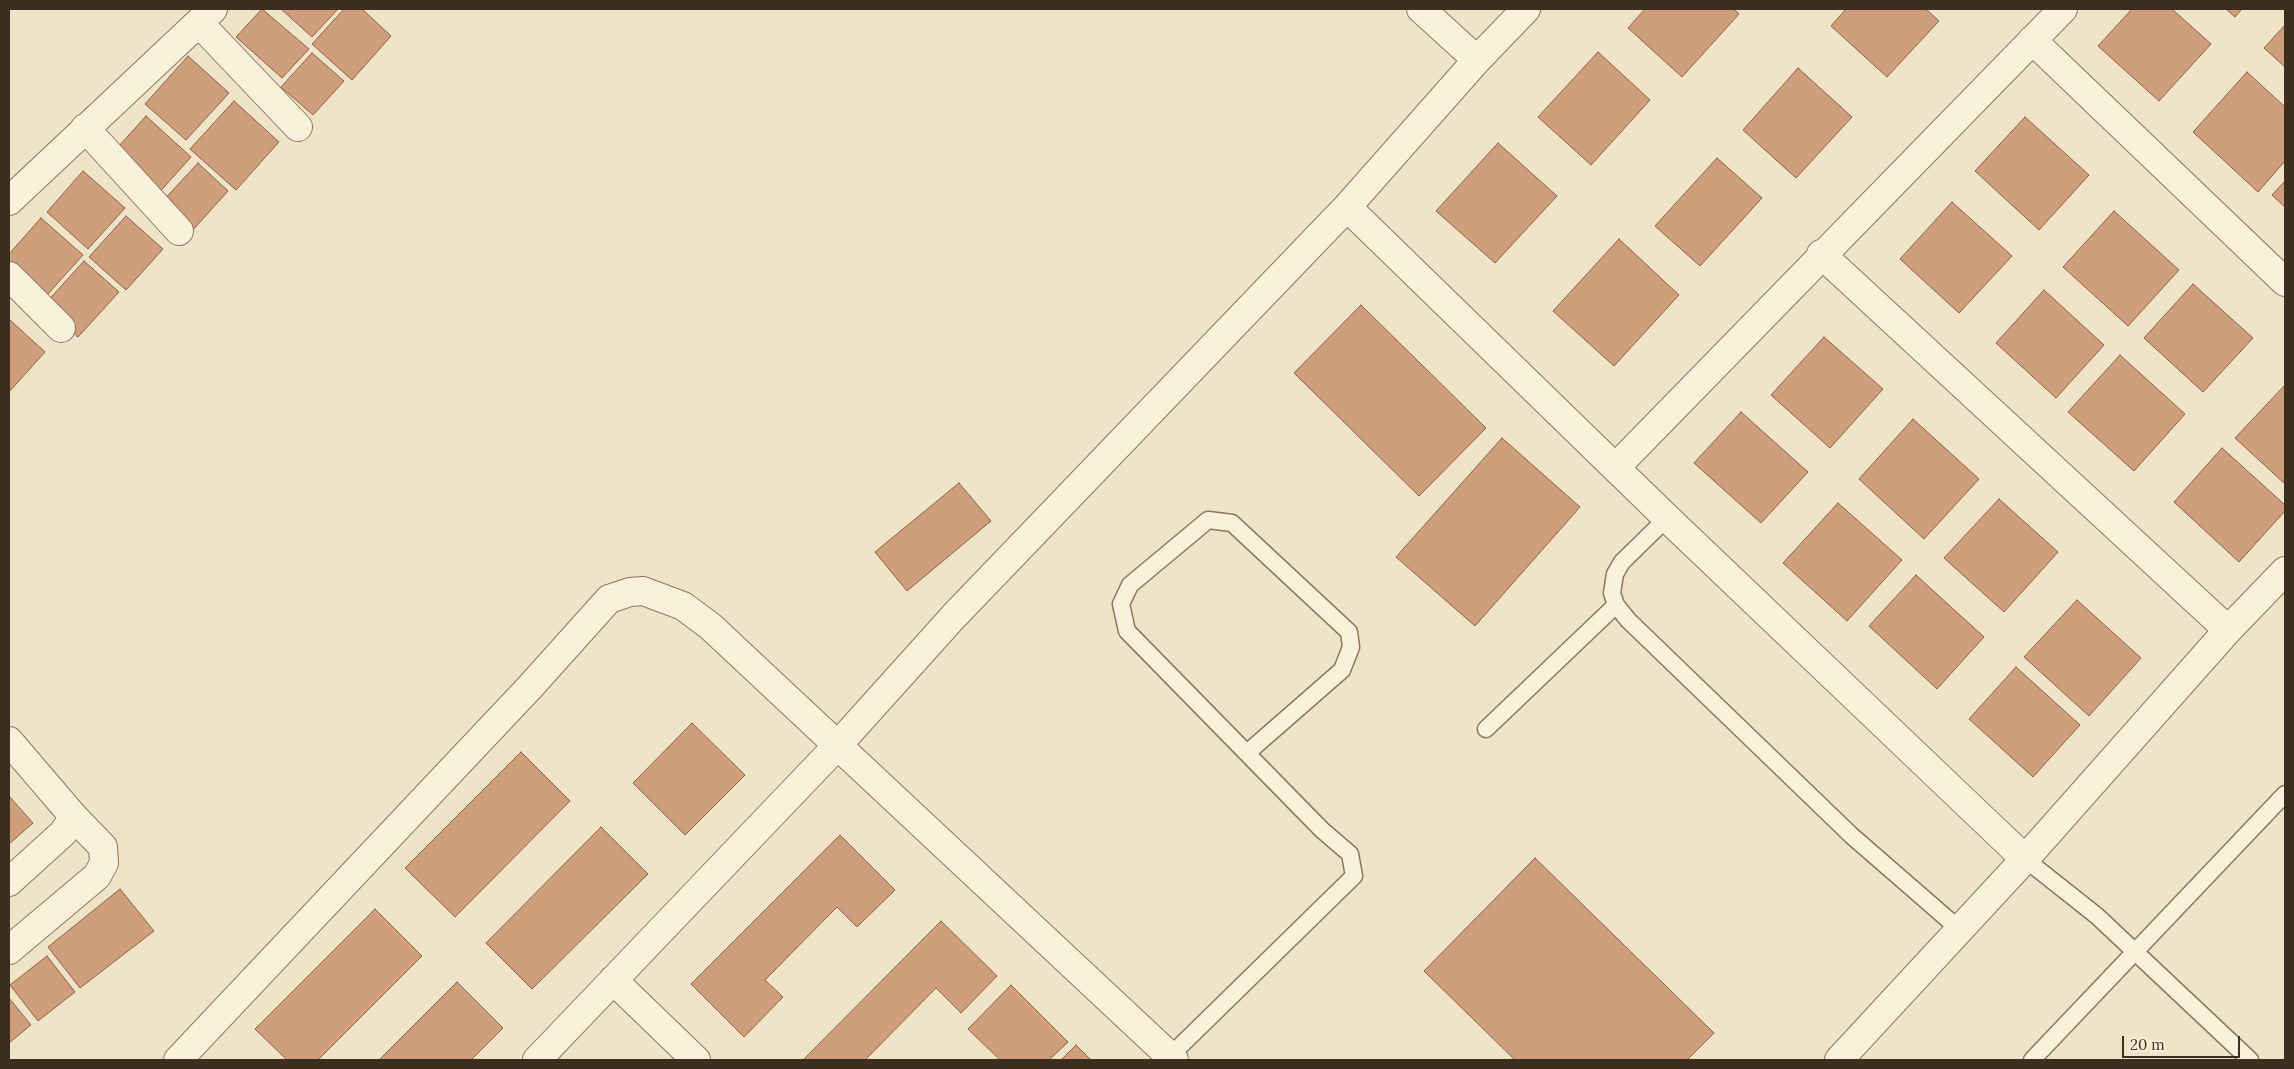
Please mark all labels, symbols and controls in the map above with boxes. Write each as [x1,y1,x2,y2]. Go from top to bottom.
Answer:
scale bar [2124,1026,2242,1058]
text: 20 m [2130,1035,2165,1054]

